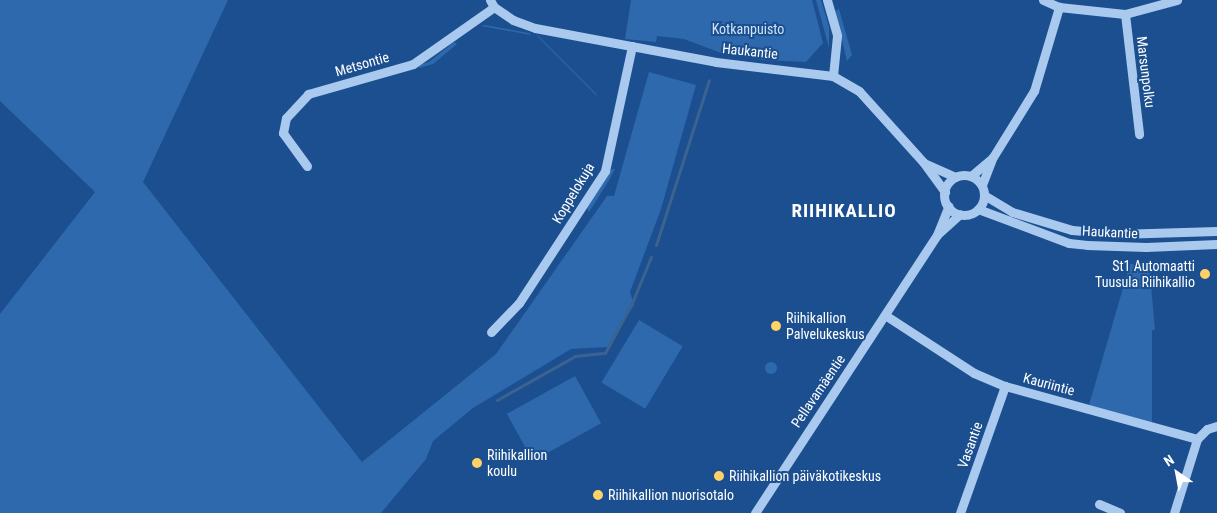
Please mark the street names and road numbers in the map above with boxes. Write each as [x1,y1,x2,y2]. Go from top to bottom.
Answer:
street label: Marsunpolku [1133,35,1159,109]
street label: Haukantie [721,40,779,62]
street label: Metsontie [333,48,391,80]
street label: Koppelokuja [548,160,598,226]
street label: Haukantie [1082,222,1138,242]
street label: Pellavamäentie [787,351,849,431]
street label: Kauriintie [1021,369,1077,399]
street label: Vasantie [954,420,986,470]

